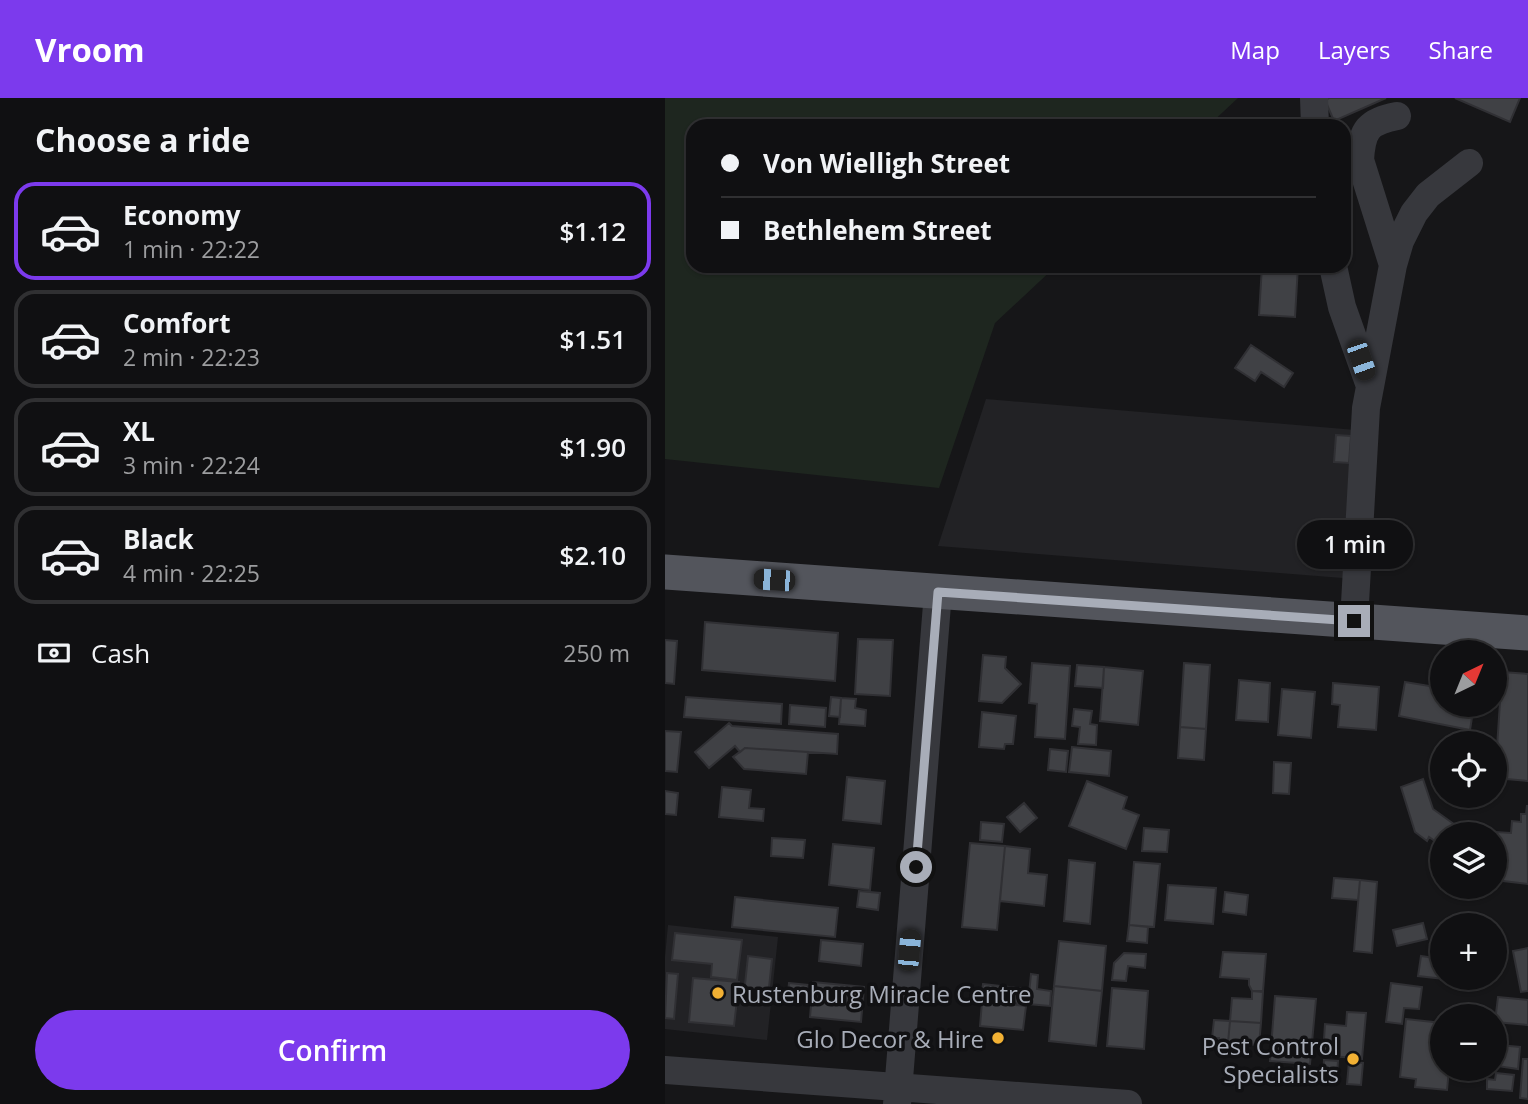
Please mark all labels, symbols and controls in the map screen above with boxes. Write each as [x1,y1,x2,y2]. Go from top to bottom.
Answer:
text: Vroom [35,27,145,72]
text: Map [1230,33,1280,66]
text: Layers [1318,33,1391,66]
text: Share [1429,33,1493,66]
text: Choose a ride [35,118,250,161]
text: Von Wielligh Street [763,145,1010,181]
text: Economy [123,197,241,233]
icon: car [39,200,102,263]
text: Bethlehem Street [763,212,992,248]
text: $1.12 [559,213,626,249]
text: 1 min · 22:22 [123,233,260,265]
text: Comfort [123,305,230,341]
icon: car [39,308,102,371]
text: $1.51 [559,321,626,357]
car [1345,337,1378,383]
text: 2 min · 22:23 [123,341,260,373]
text: XL [123,413,155,449]
icon: car [39,416,102,479]
text: $1.90 [559,429,626,465]
text: 3 min · 22:24 [123,449,260,481]
callout: 1 min [1296,519,1412,568]
text: Black [123,521,194,557]
icon: car [39,524,102,587]
text: 1 min [1324,528,1386,560]
text: $2.10 [559,537,626,573]
text: 4 min · 22:25 [123,557,260,589]
car [753,568,796,592]
route end [1338,605,1370,637]
icon: cash [35,634,73,672]
text: Cash [91,635,150,671]
text: 250 m [563,637,630,669]
north arrow [1430,640,1507,718]
map controls [1430,640,1507,1081]
button: locate [1430,731,1507,808]
button: layers [1430,822,1507,899]
route start [900,851,932,883]
button: + [1430,913,1507,990]
car [897,928,922,972]
place label: Rustenburg Miracle Centre [732,977,1031,1010]
marker: Rustenburg Miracle Centre [710,985,726,1001]
button: − [1430,1004,1507,1081]
button: Confirm [35,1010,630,1090]
place label: Glo Decor & Hire [796,1022,984,1055]
place label: Pest Control Specialists [1202,1029,1339,1090]
marker: Glo Decor & Hire [990,1030,1006,1046]
marker: Pest Control Specialists [1345,1051,1361,1067]

